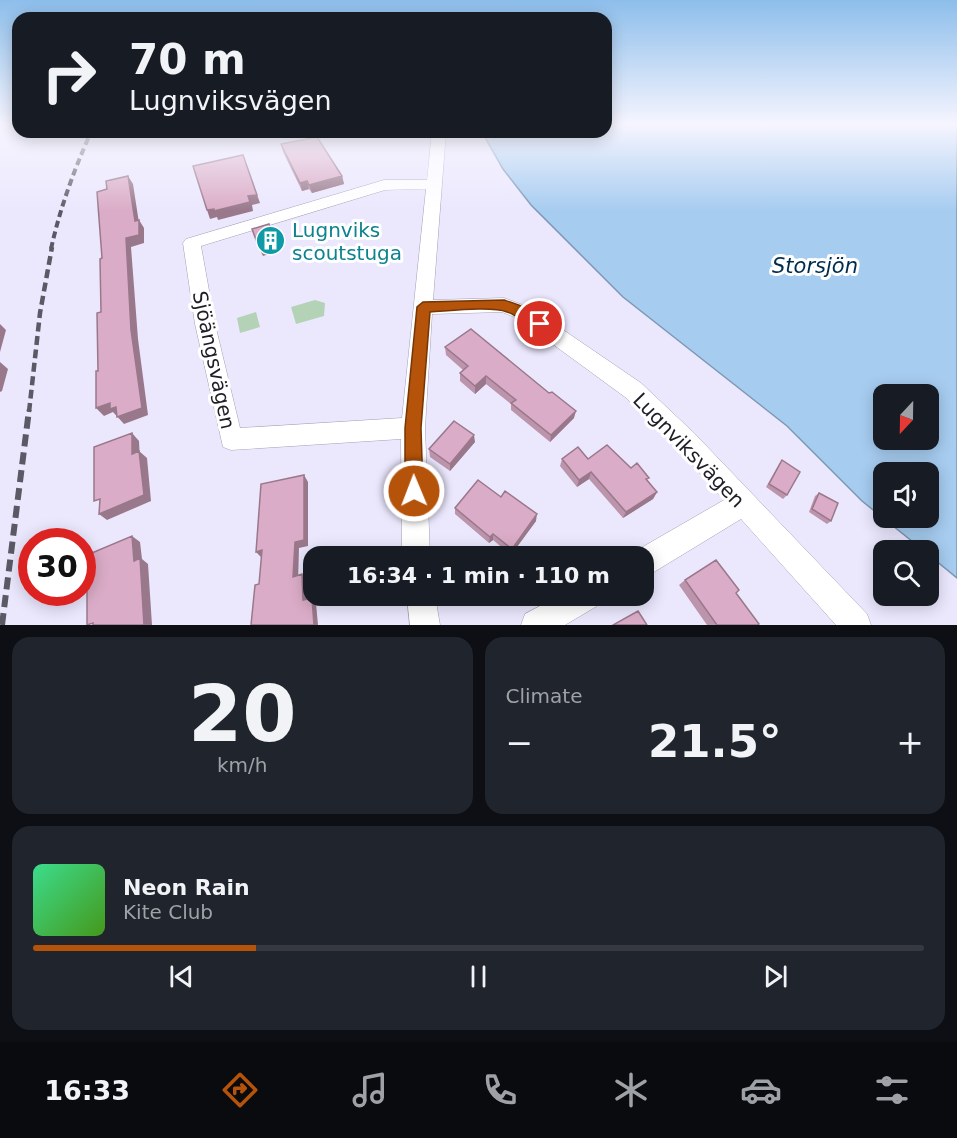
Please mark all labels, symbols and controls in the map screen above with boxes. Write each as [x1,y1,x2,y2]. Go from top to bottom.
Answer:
text: 70 m [129,35,246,84]
icon: right [30,36,108,114]
text: Lugnviksvägen [129,85,332,116]
place label: Lugnviks scoutstuga [292,218,402,265]
building icon: Lugnviks scoutstuga [255,225,287,257]
water label: Storsjön [772,254,858,278]
street label: Sjöängsvägen [188,289,240,431]
pin [514,298,565,349]
icon: arrive [523,307,556,340]
north arrow [873,384,939,450]
map controls [873,384,939,606]
street label: Lugnviksvägen [628,388,750,512]
position arrow [382,459,446,523]
button: sound [873,462,939,528]
speed limit sign: 30 [18,528,96,606]
button: search [873,540,939,606]
text: 16:34 · 1 min · 110 m [347,563,610,588]
text: 20 [188,669,297,759]
text: Climate [506,684,582,708]
text: 21.5° [648,715,782,768]
text: − [506,723,533,762]
text: + [896,723,924,762]
text: km/h [217,753,267,777]
text: Neon Rain [123,875,250,900]
text: Kite Club [123,900,213,924]
icon: previous [165,960,198,993]
icon: pause [462,960,495,993]
icon: next [759,960,792,993]
icon: directions [219,1069,261,1111]
icon: music [349,1069,391,1111]
icon: phone [479,1069,521,1111]
icon: climate [610,1069,652,1111]
icon: car [740,1069,782,1111]
icon: filters [871,1069,913,1111]
text: 16:33 [44,1075,130,1106]

